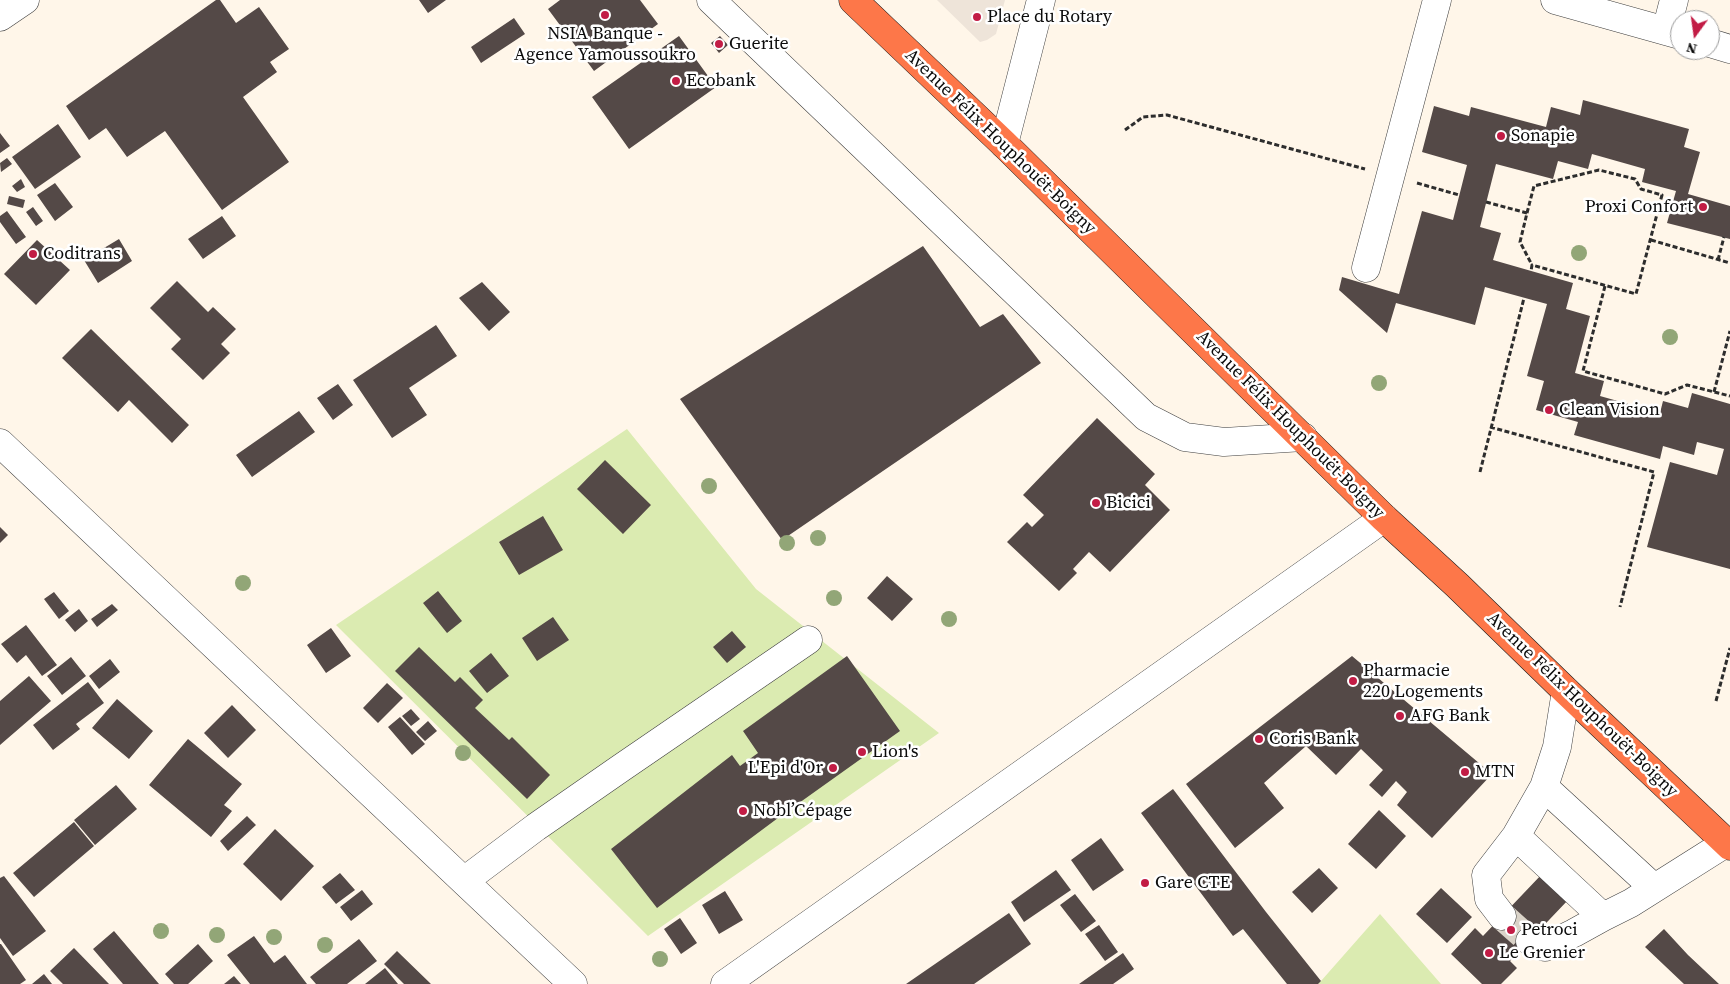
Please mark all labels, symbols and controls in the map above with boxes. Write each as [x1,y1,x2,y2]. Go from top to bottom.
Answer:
place label: Place du Rotary [987,6,1112,28]
marker: NSIA Banque - Agence Yamoussoukro [599,9,611,21]
north arrow [1670,10,1720,60]
marker: Place du Rotary [971,11,983,23]
place label: NSIA Banque - Agence Yamoussoukro [514,23,696,66]
place label: Guerite [729,33,789,55]
marker: Guerite [713,38,725,50]
text: N [1684,38,1699,60]
street label: Avenue Félix Houphouët-Boigny [900,45,1100,239]
place label: Ecobank [686,70,756,92]
marker: Ecobank [670,75,682,87]
place label: Sonapie [1511,125,1575,147]
marker: Sonapie [1495,130,1507,142]
place label: Proxi Confort [1585,196,1693,218]
marker: Proxi Confort [1697,201,1709,213]
place label: Coditrans [43,243,121,265]
marker: Coditrans [27,248,39,260]
street label: Avenue Félix Houphouët-Boigny [1191,326,1389,524]
place label: Clean Vision [1559,399,1660,421]
marker: Clean Vision [1543,404,1555,416]
place label: Bicici [1106,492,1151,514]
marker: Bicici [1090,497,1102,509]
street label: Avenue Félix Houphouët-Boigny [1482,608,1682,802]
place label: Pharmacie 220 Logements [1363,660,1483,702]
marker: Pharmacie 220 Logements [1347,675,1359,687]
place label: AFG Bank [1410,705,1490,727]
marker: AFG Bank [1394,710,1406,722]
place label: Coris Bank [1269,728,1356,750]
marker: Coris Bank [1253,733,1265,745]
place label: Lion's [872,741,919,763]
marker: Lion's [856,746,868,758]
place label: L'Epi d'Or [747,757,823,779]
place label: MTN [1475,761,1515,783]
marker: L'Epi d'Or [827,762,839,774]
marker: MTN [1459,766,1471,778]
place label: Nobl’Cépage [753,800,852,822]
marker: Nobl’Cépage [737,805,749,817]
place label: Gare CTE [1155,872,1230,894]
marker: Gare CTE [1139,877,1151,889]
place label: Petroci [1521,919,1578,941]
marker: Petroci [1505,924,1517,936]
place label: Le Grenier [1499,942,1585,964]
marker: Le Grenier [1483,947,1495,959]

